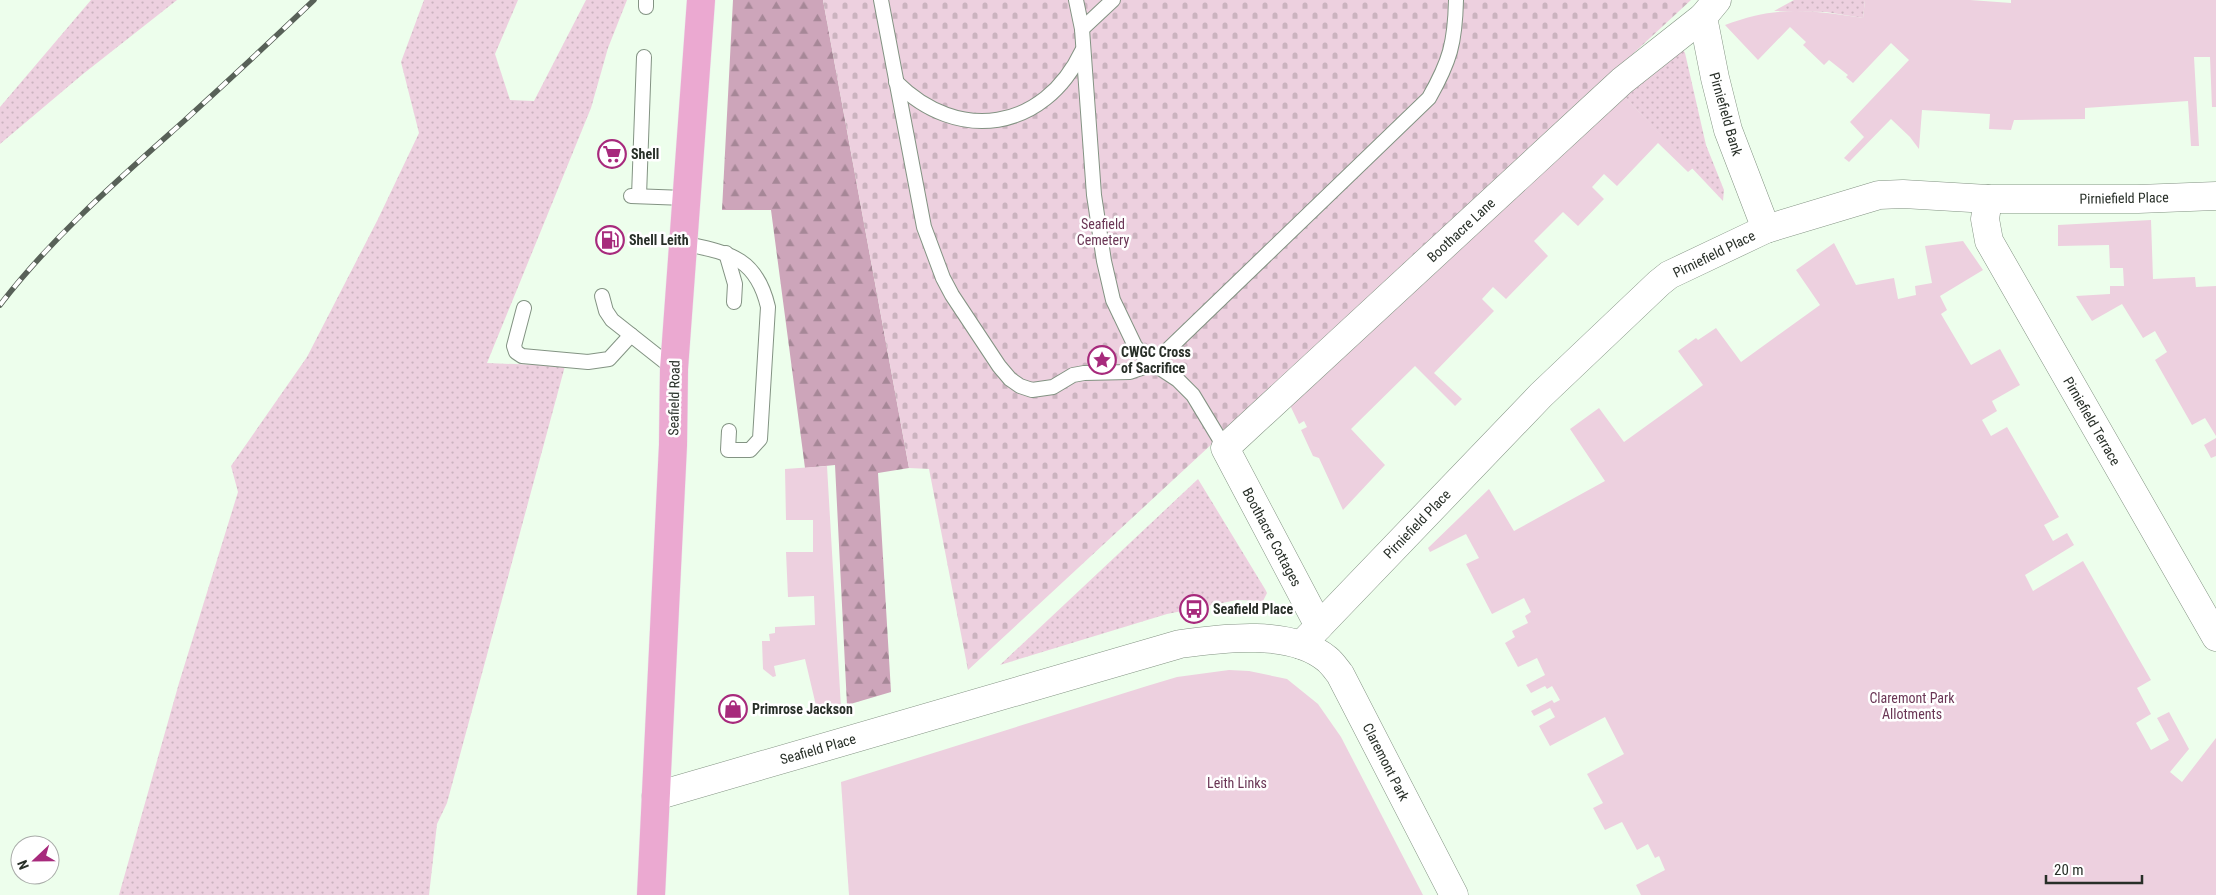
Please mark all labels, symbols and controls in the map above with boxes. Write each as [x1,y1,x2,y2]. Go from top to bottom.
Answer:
street label: Pirniefield Bank [1706,70,1746,158]
supermarket icon: Shell [597,139,627,169]
place label: Shell [631,146,659,162]
street label: Pirniefield Place [2079,189,2169,207]
street label: Boothacre Lane [1424,194,1498,265]
park label: Seafield Cemetery [1077,216,1129,248]
fuel station icon: Shell Leith [595,225,625,255]
street label: Pirniefield Place [1670,227,1758,281]
place label: Shell Leith [629,232,689,248]
place label: CWGC Cross of Sacrifice [1121,344,1191,376]
place icon: CWGC Cross of Sacrifice [1087,345,1117,375]
street label: Seafield Road [665,360,683,436]
street label: Pirniefield Terrace [2060,374,2124,468]
street label: Boothacre Cottages [1239,485,1305,589]
street label: Pirniefield Place [1380,486,1454,562]
bus stop icon: Seafield Place [1179,594,1209,624]
place label: Seafield Place [1213,601,1293,617]
park label: Claremont Park Allotments [1869,690,1955,722]
shop icon: Primrose Jackson [718,694,748,724]
place label: Primrose Jackson [752,701,853,717]
street label: Claremont Park [1360,720,1413,804]
street label: Seafield Place [778,730,858,767]
park label: Leith Links [1207,775,1267,791]
north arrow [10,835,60,885]
scale bar [2046,852,2142,884]
text: N [14,858,32,872]
text: 20 m [2054,861,2084,879]

